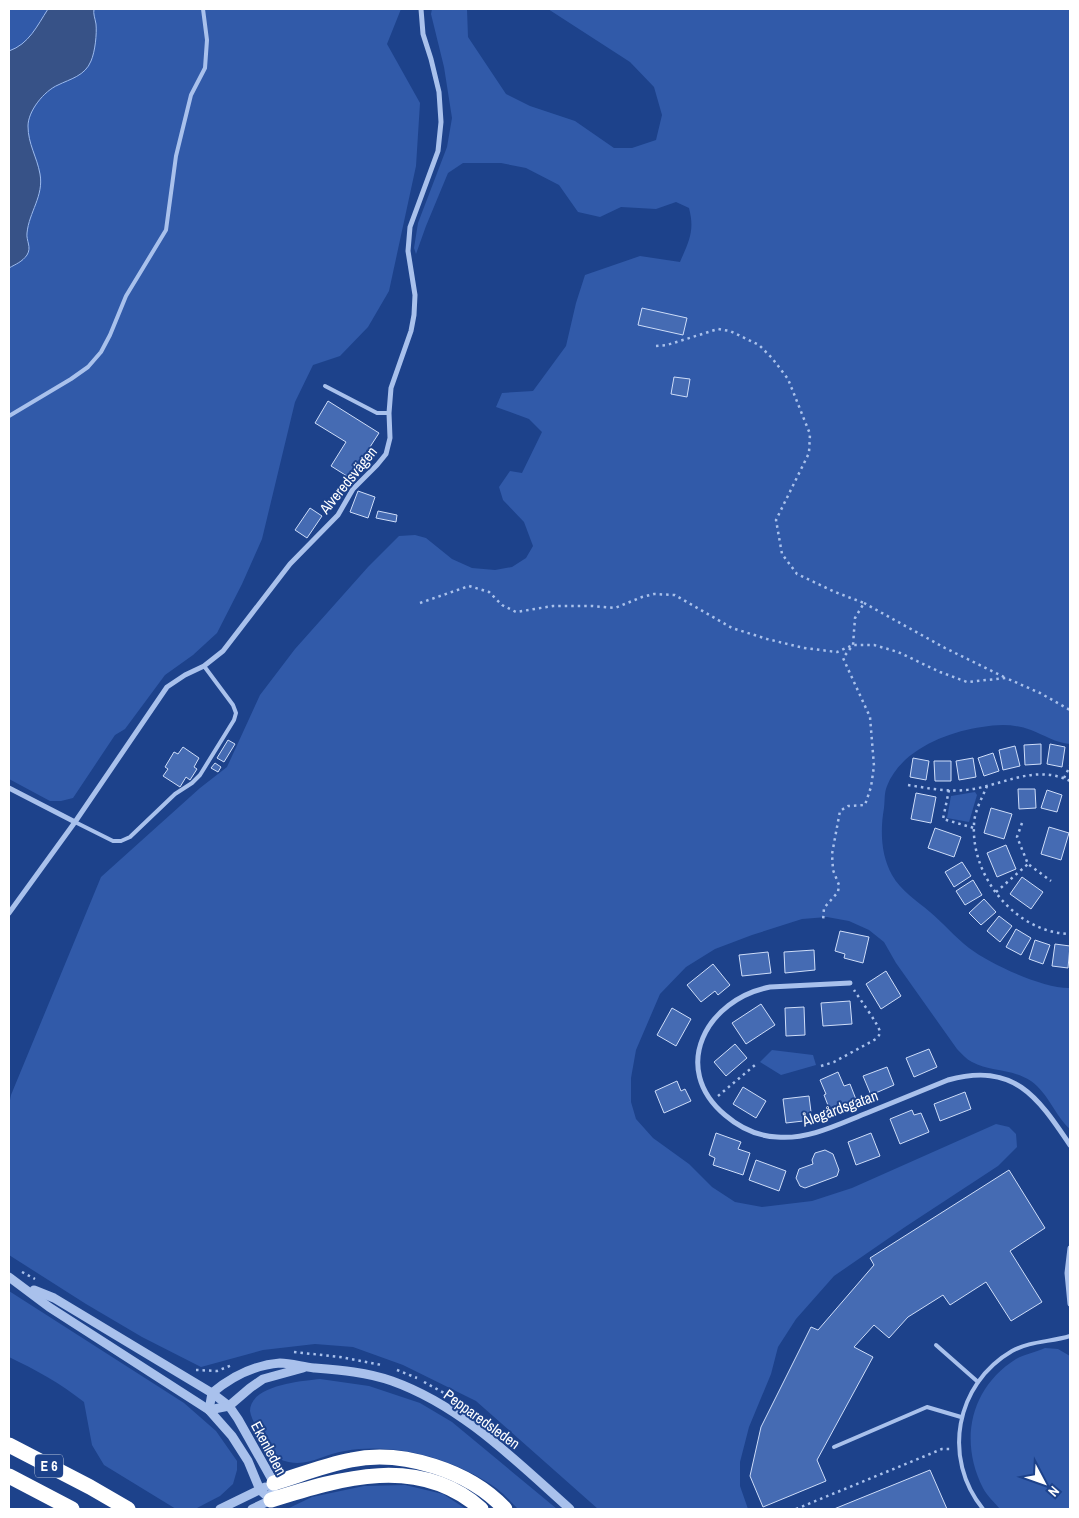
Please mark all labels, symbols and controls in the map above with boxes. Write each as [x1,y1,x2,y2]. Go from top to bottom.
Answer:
street label: Alveredsvägen [314,442,382,519]
street label: Ålegårdsgatan [798,1085,881,1132]
street label: Pepparedsleden [440,1384,524,1454]
street label: Ekenleden [246,1417,292,1479]
road number: E 6 [35,1454,63,1478]
north arrow [1019,1458,1069,1508]
text: N [1044,1482,1063,1501]

